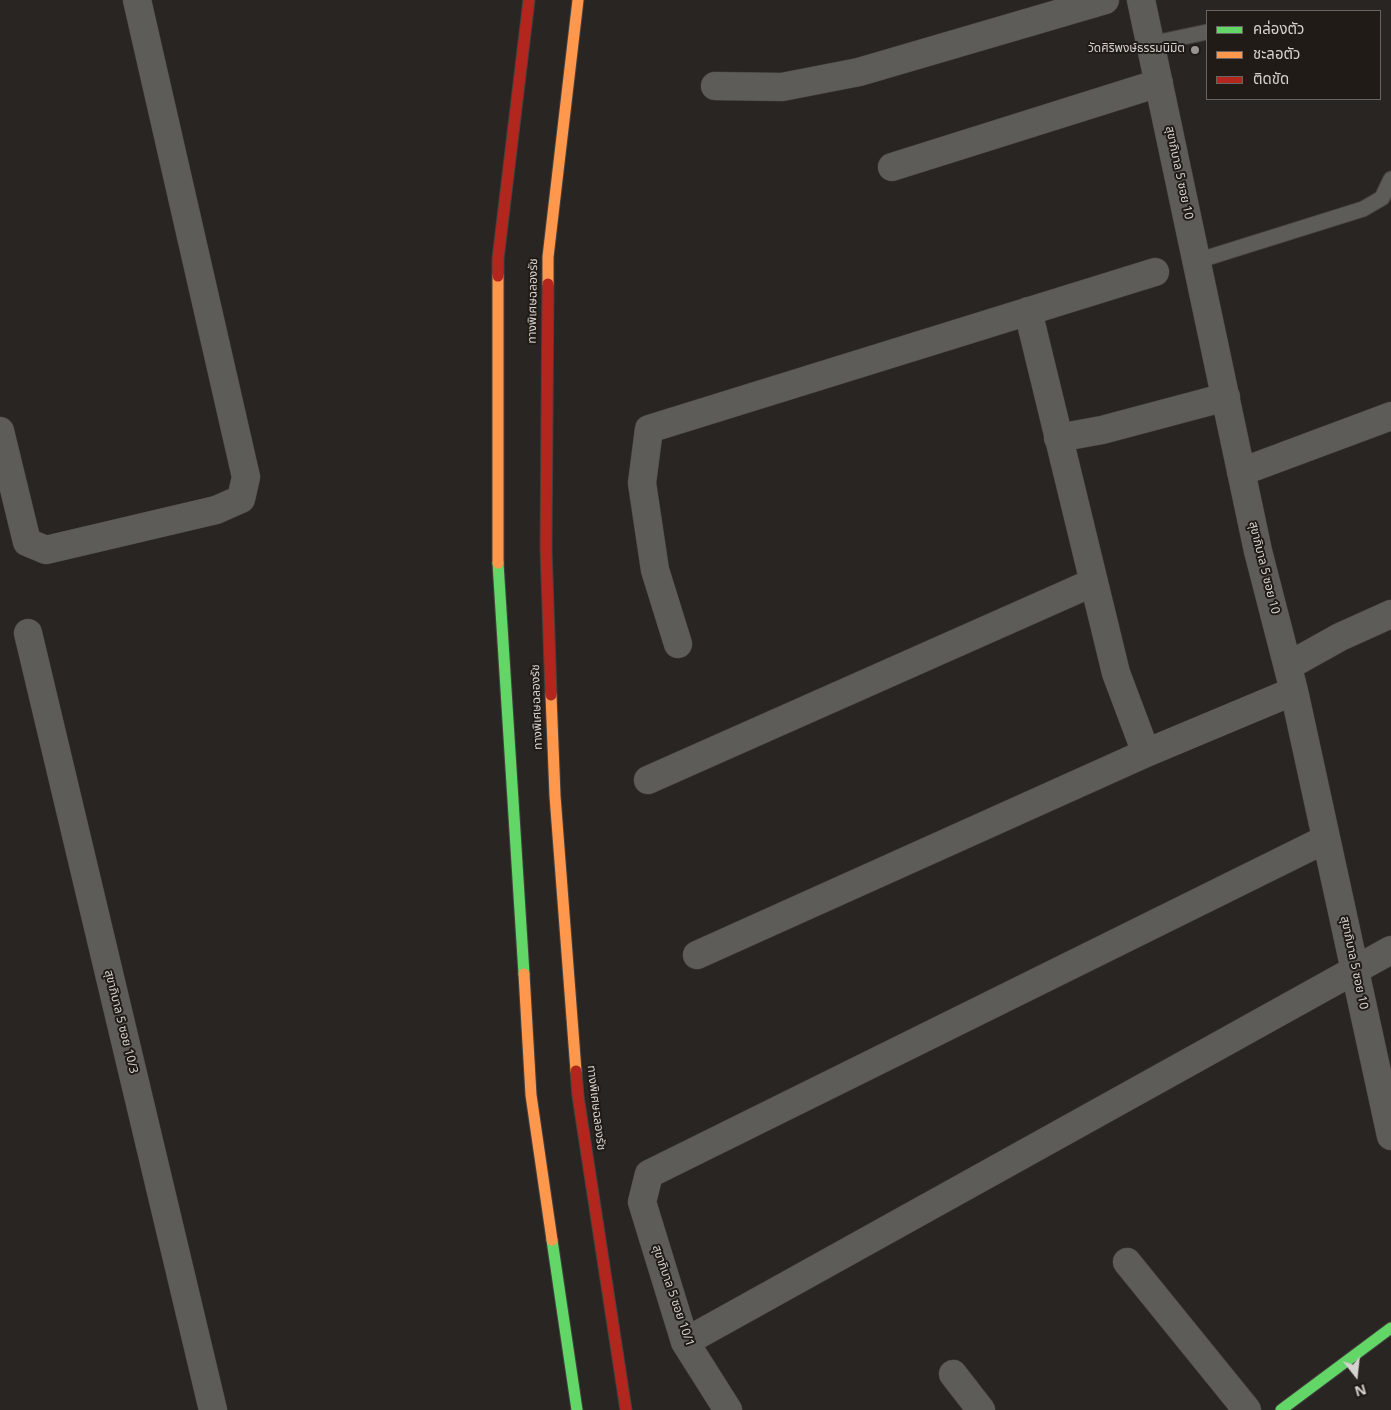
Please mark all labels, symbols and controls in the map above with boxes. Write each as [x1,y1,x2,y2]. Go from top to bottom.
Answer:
legend [1206,10,1381,100]
text: คล่องตัว [1253,18,1304,41]
place label: วัดศิริพงษ์ธรรมนิมิต [1088,43,1185,57]
text: ชะลอตัว [1253,43,1300,66]
marker: วัดศิริพงษ์ธรรมนิมิต [1189,44,1201,56]
text: ติดขัด [1253,68,1289,91]
street label: สุขาภิบาล 5 ซอย 10 [1161,125,1195,221]
street label: ทางพิเศษฉลองรัช [526,258,542,344]
street label: สุขาภิบาล 5 ซอย 10 [1245,520,1281,616]
street label: ทางพิเศษฉลองรัช [529,664,547,750]
street label: สุขาภิบาล 5 ซอย 10 [1336,915,1370,1011]
street label: สุขาภิบาล 5 ซอย 10/3 [100,969,140,1075]
street label: ทางพิเศษฉลองรัช [583,1065,607,1151]
street label: สุขาภิบาล 5 ซอย 10/1 [648,1243,696,1349]
north arrow [1331,1350,1381,1400]
text: N [1352,1378,1369,1402]

